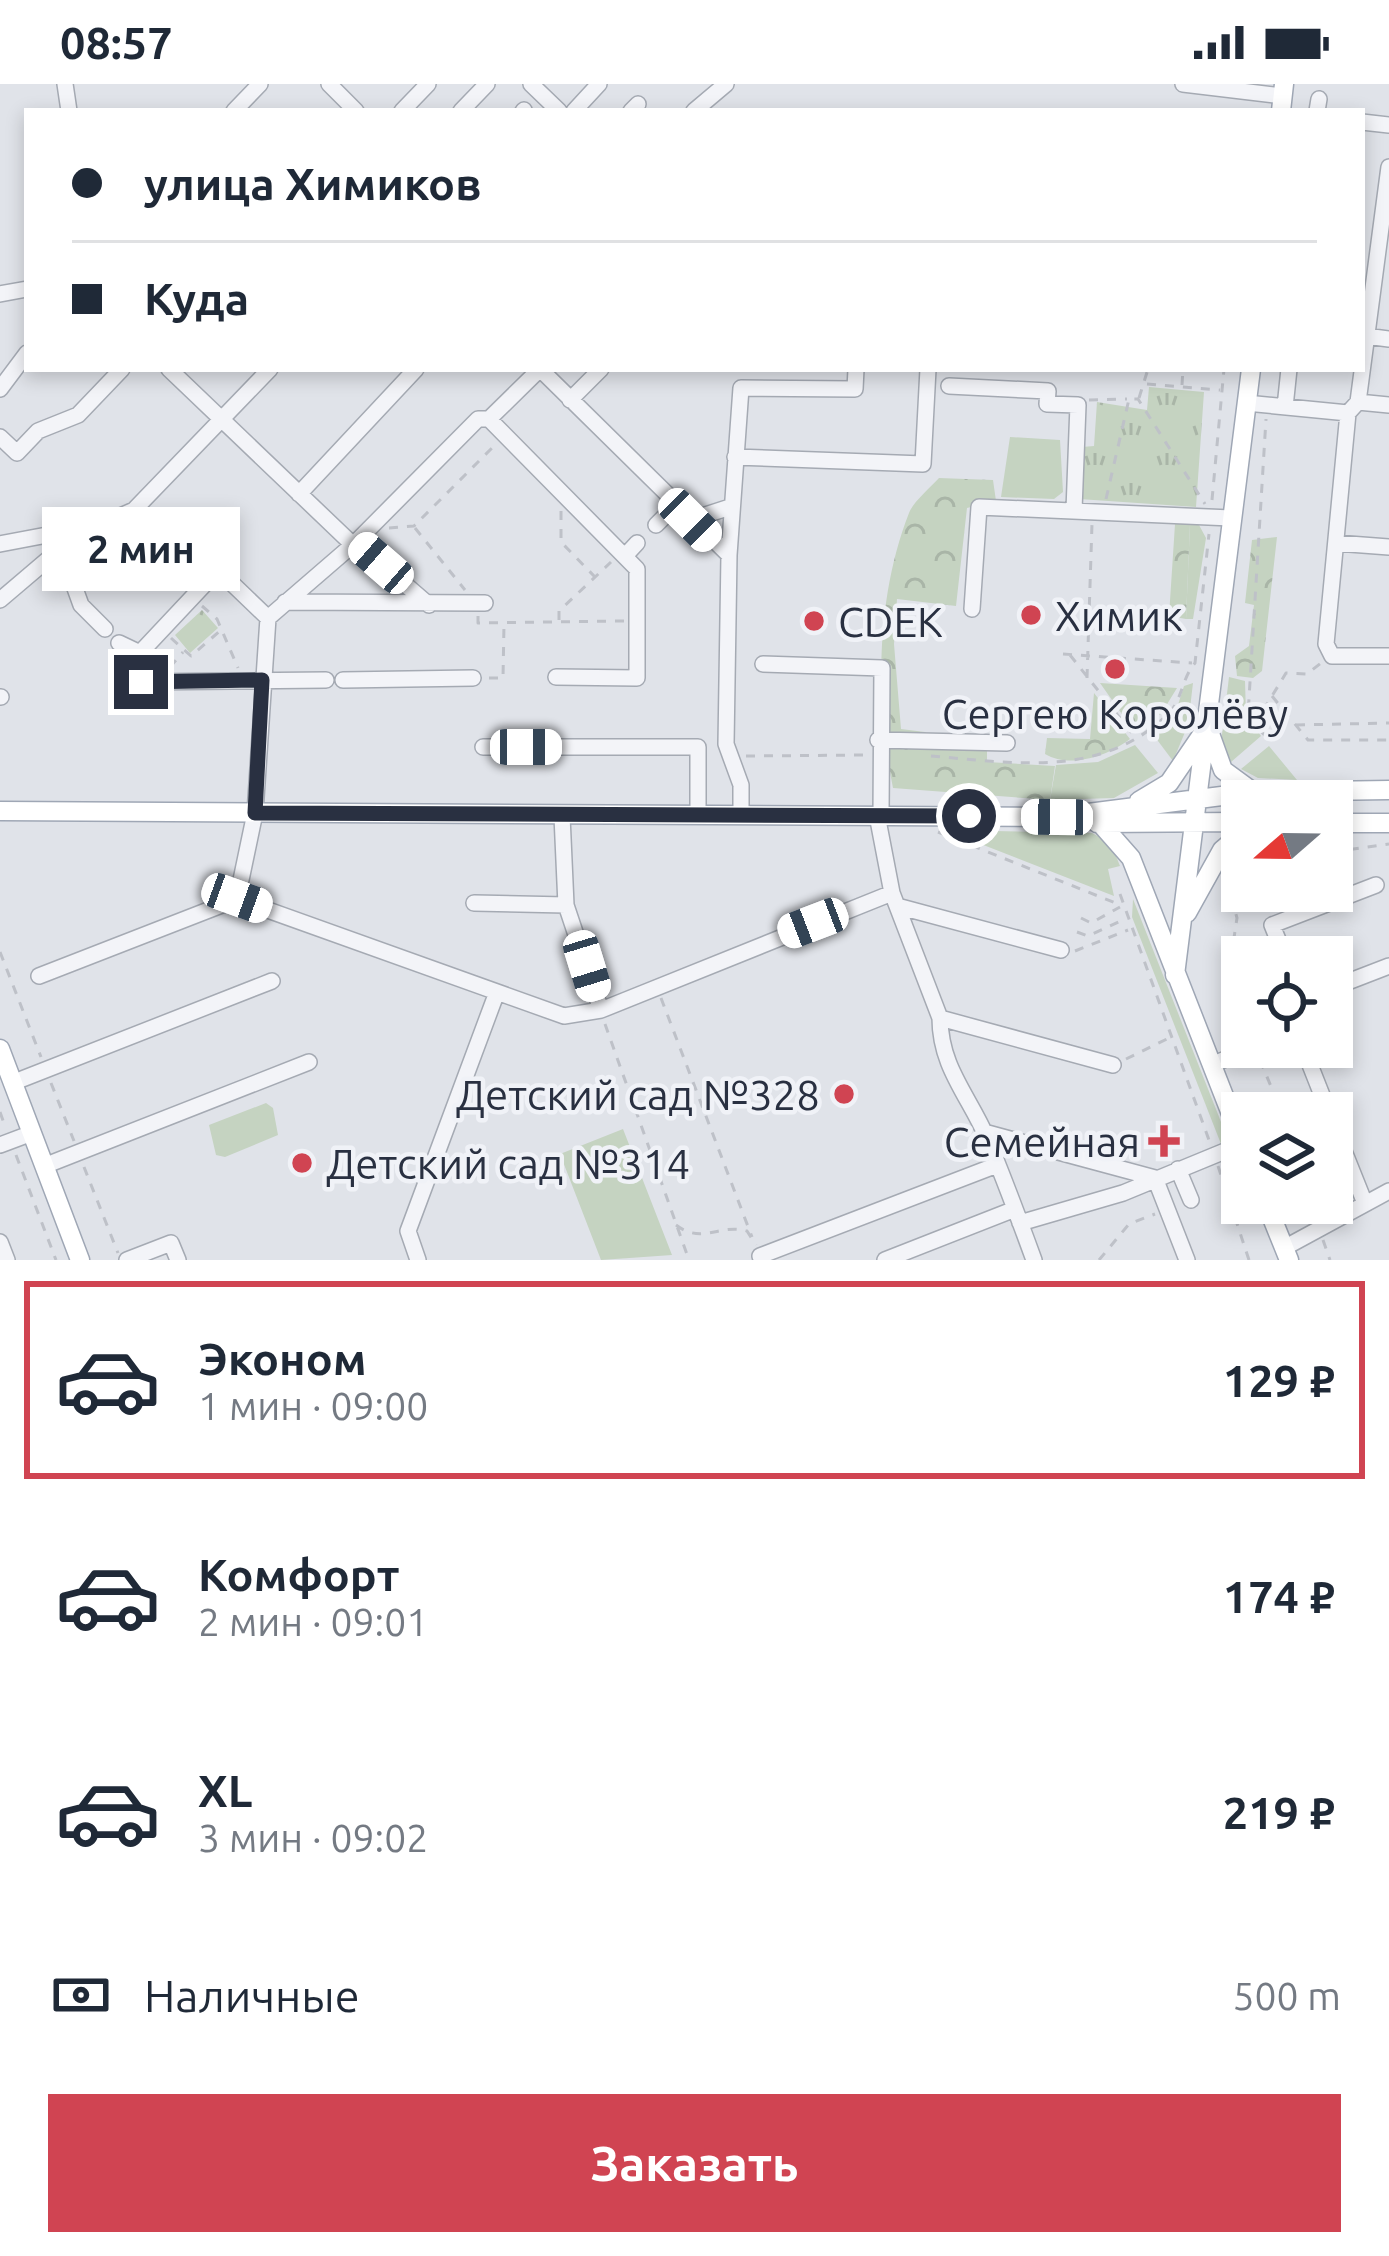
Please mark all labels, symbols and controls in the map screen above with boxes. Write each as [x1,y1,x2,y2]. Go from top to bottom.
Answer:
text: 08:57 [60,17,173,68]
text: улица Химиков [144,158,482,209]
text: Куда [144,273,249,324]
car [652,482,728,558]
callout: 2 мин [42,508,240,592]
car [342,526,420,600]
text: 2 мин [87,527,195,570]
place label: Химик [1055,592,1183,639]
place label: CDEK [838,598,943,645]
marker: Химик [1018,602,1044,628]
marker: CDEK [801,608,827,634]
route end [114,655,168,709]
marker: Сергею Королёву [1102,656,1128,682]
place label: Сергею Королёву [942,690,1288,737]
car [490,729,562,765]
north arrow [1221,780,1353,912]
map controls [1221,780,1353,1224]
route start [942,789,996,843]
car [1021,798,1093,836]
car [197,869,277,927]
car [773,893,853,953]
car [559,926,615,1006]
button: locate [1221,936,1353,1068]
place label: Детский сад №328 [456,1071,820,1118]
marker: Детский сад №328 [831,1081,857,1107]
button: layers [1221,1092,1353,1224]
place label: Семейная [944,1118,1140,1165]
marker: Семейная [1151,1128,1177,1154]
place label: Детский сад №314 [326,1140,690,1187]
marker: Детский сад №314 [289,1150,315,1176]
icon: car [54,1326,162,1434]
text: Эконом [198,1333,367,1384]
text: 129 ₽ [1223,1355,1335,1406]
text: 1 мин · 09:00 [198,1384,428,1427]
icon: car [54,1542,162,1650]
text: Комфорт [198,1549,400,1600]
text: 174 ₽ [1223,1571,1335,1622]
text: 2 мин · 09:01 [198,1600,428,1643]
icon: car [54,1758,162,1866]
text: XL [198,1765,252,1816]
text: 219 ₽ [1223,1787,1335,1838]
text: 3 мин · 09:02 [198,1816,428,1859]
icon: cash [48,1962,114,2028]
text: Наличные [144,1970,360,2021]
text: 500 m [1232,1974,1341,2017]
button: Заказать [48,2094,1341,2232]

